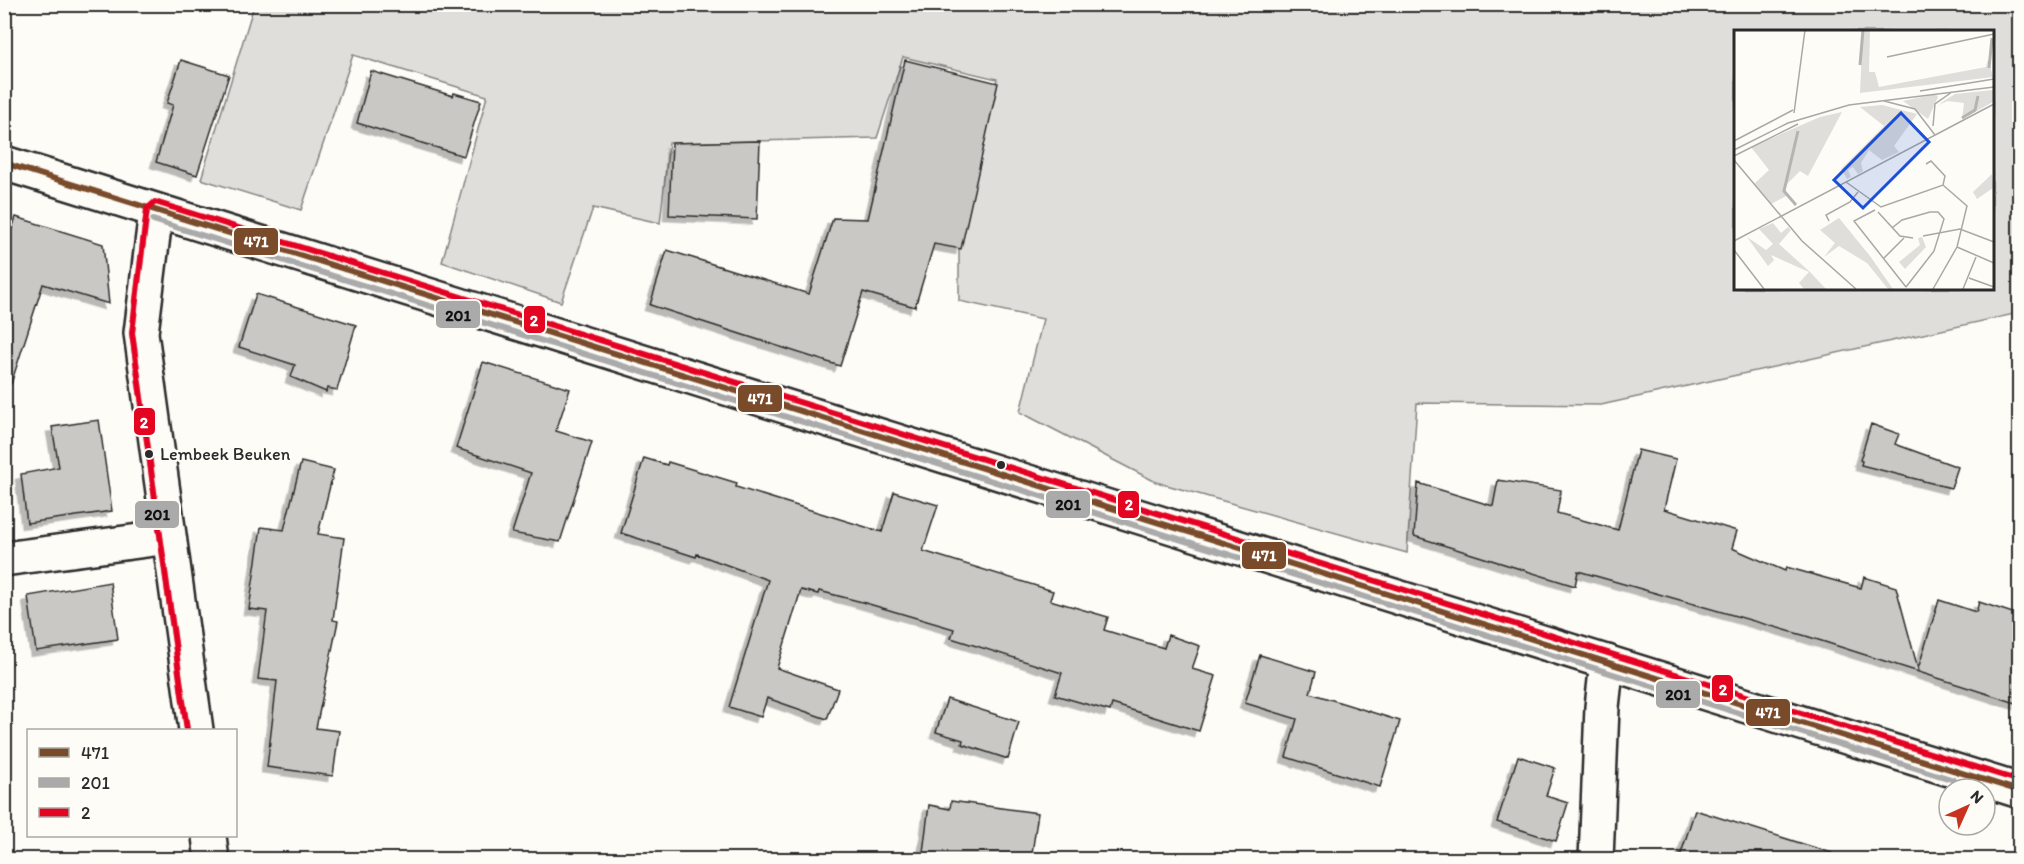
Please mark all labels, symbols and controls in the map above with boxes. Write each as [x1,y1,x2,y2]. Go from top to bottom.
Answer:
inset map [1734,30,1994,290]
line badge: 471 [233,227,279,256]
text: 471 [244,232,269,251]
line badge: 201 [435,300,481,329]
line badge: 2 [523,305,546,334]
text: 201 [445,306,471,325]
text: 2 [530,311,539,330]
line badge: 471 [737,384,783,413]
text: 471 [748,389,773,408]
line badge: 2 [133,407,156,436]
text: 2 [140,413,149,432]
place label: Lembeek Beuken [160,443,291,465]
marker: Lembeek Beuken [143,448,155,460]
unlabelled marker [995,459,1007,471]
line badge: 201 [1045,490,1091,519]
line badge: 2 [1117,490,1140,519]
text: 201 [1055,495,1081,514]
text: 2 [1125,495,1134,514]
line badge: 201 [134,500,180,529]
text: 201 [144,505,170,524]
line badge: 471 [1241,541,1287,570]
text: 471 [1252,546,1277,565]
line badge: 2 [1711,674,1734,703]
line badge: 201 [1655,680,1701,709]
text: 2 [1719,680,1728,699]
text: 201 [1665,685,1691,704]
line badge: 471 [1745,698,1791,727]
text: 471 [1756,703,1781,722]
legend [27,729,237,837]
text: 471 [81,742,109,764]
text: 201 [81,772,110,794]
north arrow [1937,777,1997,837]
text: N [1967,786,1988,807]
text: 2 [81,802,91,824]

